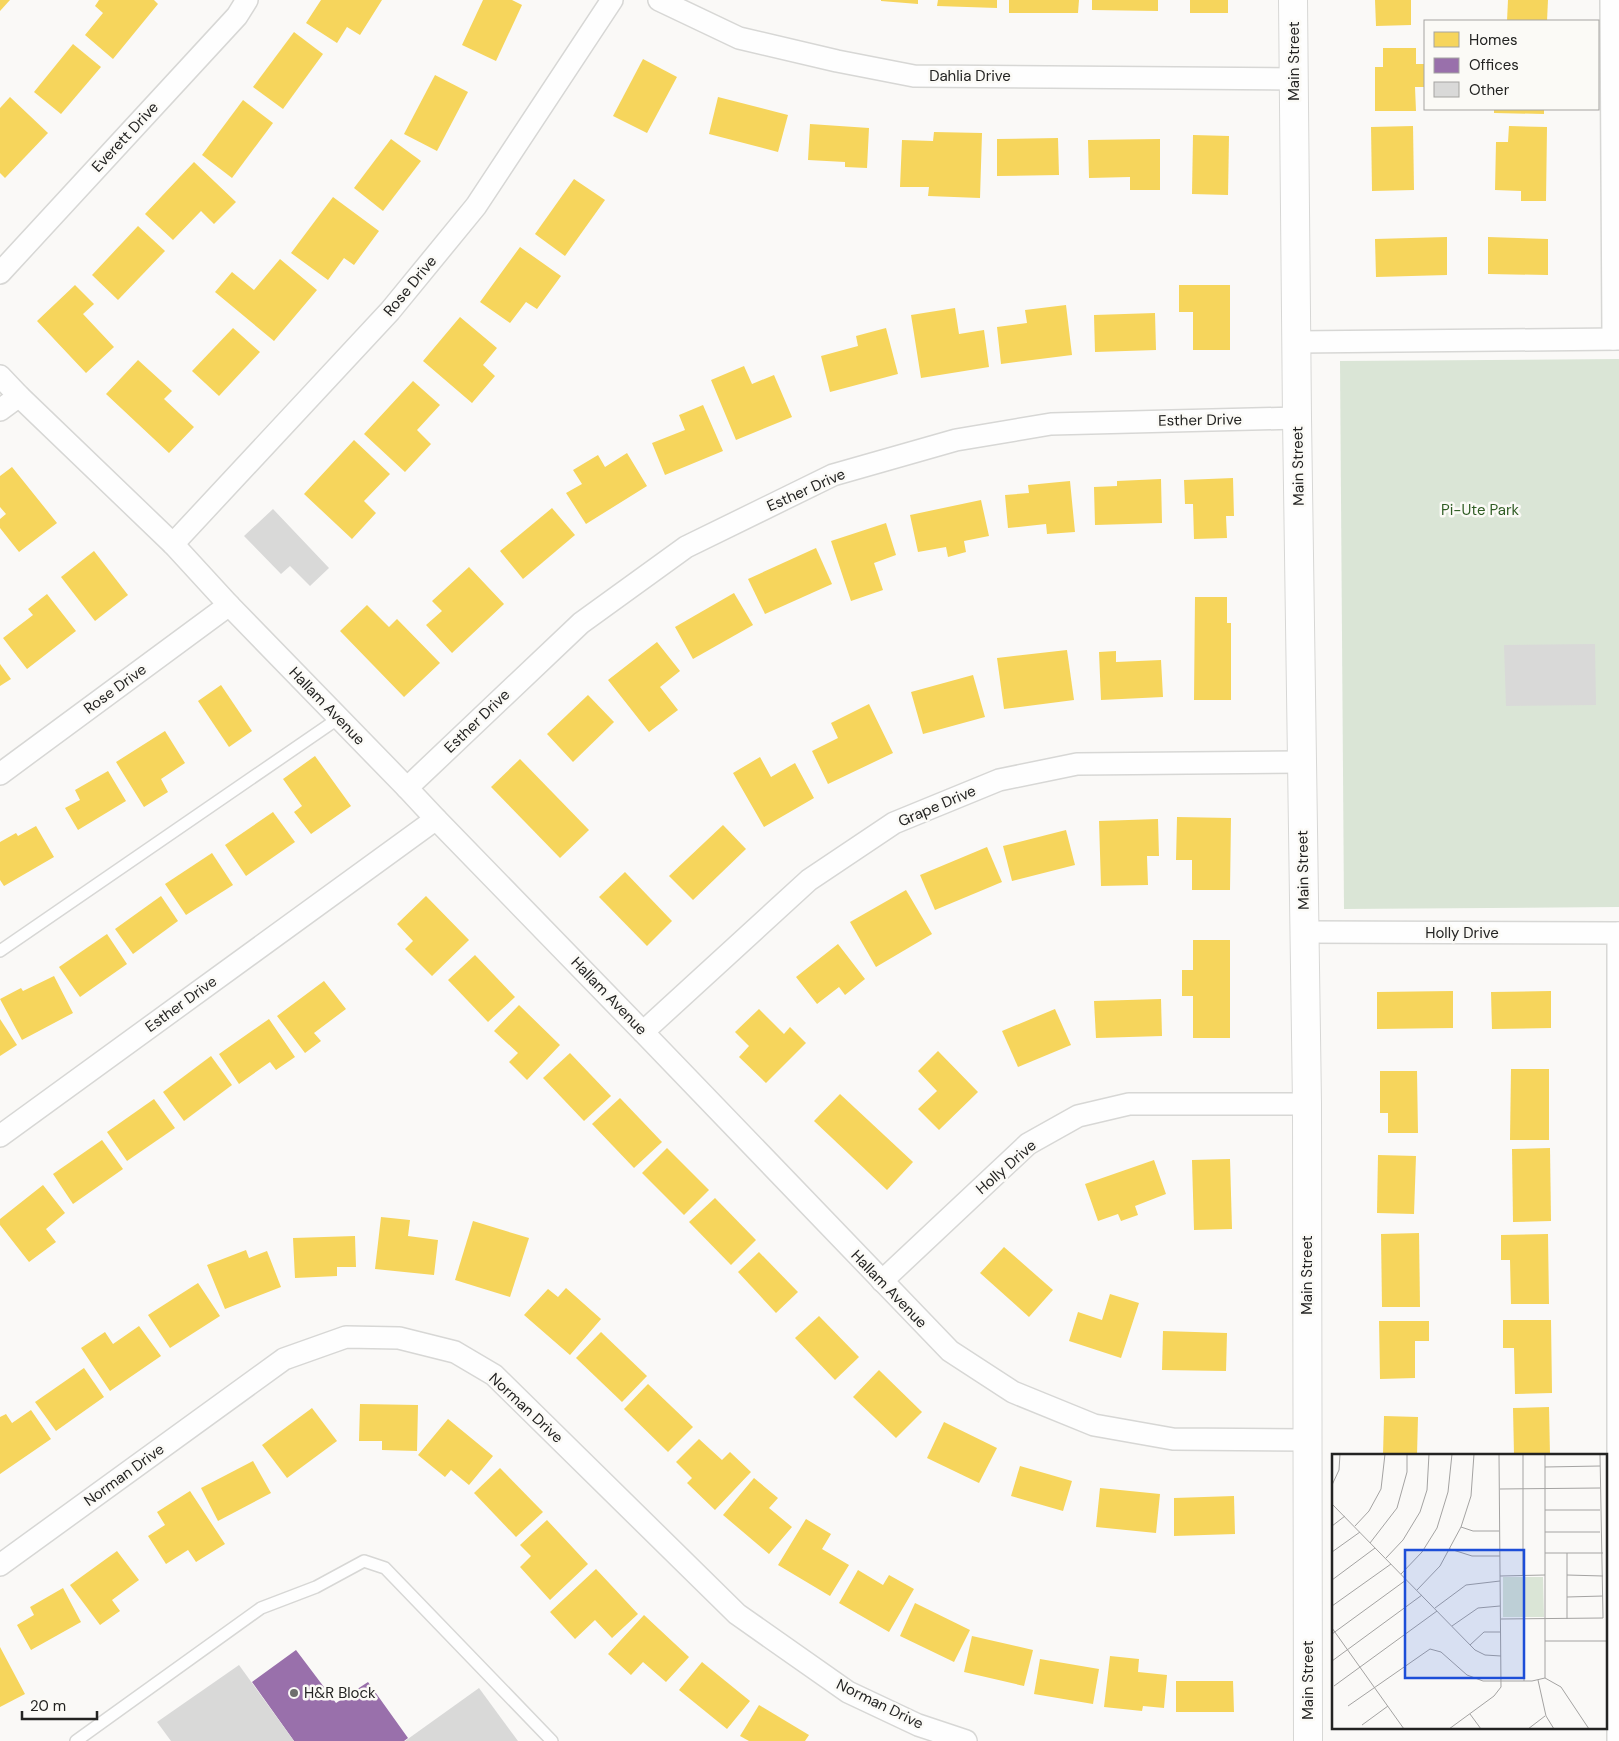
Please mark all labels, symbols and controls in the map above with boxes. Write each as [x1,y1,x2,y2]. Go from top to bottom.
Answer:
legend [1424,20,1599,110]
street label: Main Street [1284,21,1304,101]
text: Homes [1469,30,1518,50]
text: Offices [1469,55,1519,75]
street label: Dahlia Drive [929,66,1011,86]
text: Other [1469,80,1510,100]
street label: Everett Drive [87,98,163,176]
street label: Rose Drive [379,252,441,320]
street label: Esther Drive [1158,409,1242,431]
street label: Main Street [1287,426,1309,506]
street label: Esther Drive [764,464,848,516]
park label: Pi-Ute Park [1441,500,1519,520]
street label: Rose Drive [80,659,150,719]
street label: Hallam Avenue [285,663,369,749]
street label: Esther Drive [440,685,514,757]
street label: Grape Drive [895,781,979,831]
street label: Main Street [1292,830,1314,910]
street label: Holly Drive [1425,923,1499,943]
street label: Hallam Avenue [567,953,651,1039]
street label: Esther Drive [141,971,221,1037]
street label: Holly Drive [972,1135,1040,1199]
street label: Main Street [1297,1235,1317,1315]
street label: Hallam Avenue [847,1246,931,1332]
street label: Norman Drive [485,1368,567,1448]
street label: Norman Drive [80,1439,168,1511]
inset map [1332,1454,1606,1728]
street label: Main Street [1298,1640,1318,1720]
street label: Norman Drive [833,1674,927,1734]
place label: H&R Block [304,1683,376,1703]
marker: H&R Block [288,1687,300,1699]
scale bar [22,1688,98,1720]
text: 20 m [30,1696,66,1716]

